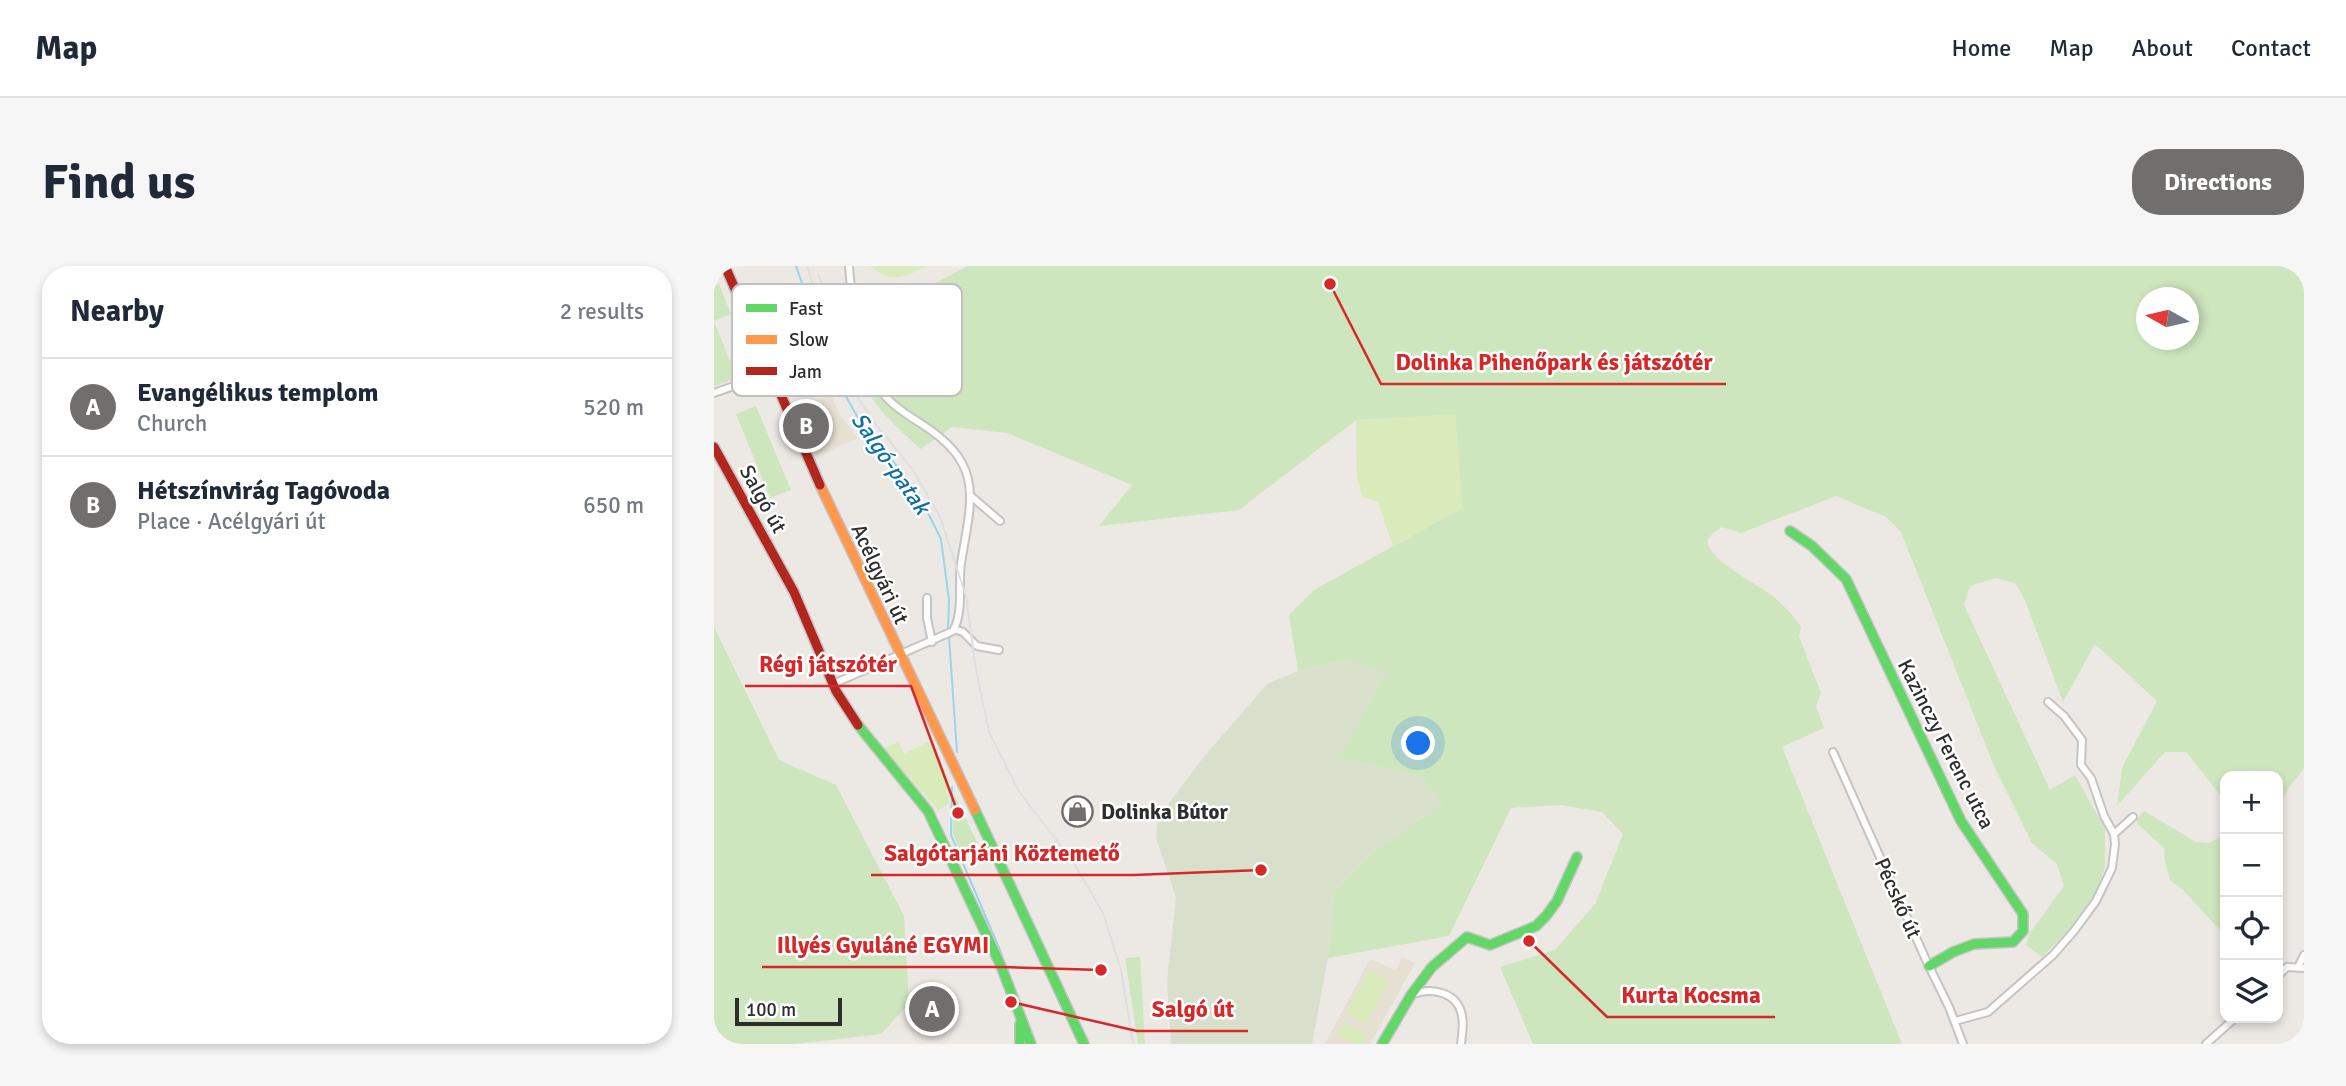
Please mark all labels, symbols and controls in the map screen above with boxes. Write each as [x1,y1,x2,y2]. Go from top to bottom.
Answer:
text: Map [35,28,97,69]
text: Home [1951,33,2011,63]
text: Map [2049,33,2094,63]
text: About [2132,33,2193,63]
text: Contact [2231,33,2311,63]
button: Directions [2132,149,2304,215]
text: Find us [42,152,195,212]
legend [732,284,962,396]
north arrow [2136,287,2199,350]
text: Nearby [70,293,164,330]
text: 2 results [560,297,644,326]
text: Fast [789,297,823,321]
text: Slow [789,328,829,352]
callout: Dolinka Pihenőpark és játszótér [1381,340,1726,384]
text: Dolinka Pihenőpark és játszótér [1395,348,1713,377]
text: Jam [789,360,822,384]
text: Evangélikus templom [137,377,379,409]
text: A [86,393,100,422]
text: 520 m [583,393,644,422]
pin: B [783,400,829,452]
water label: Salgó-patak [845,407,938,522]
text: Church [137,409,207,438]
street label: Salgó út [734,460,792,538]
text: Hétszínvirág Tagóvoda [137,475,390,507]
text: B [86,491,100,520]
text: 650 m [583,491,644,520]
text: Place · Acélgyári út [137,507,326,536]
street label: Acélgyári út [845,520,915,628]
callout: Régi játszótér [745,642,911,686]
text: Régi játszótér [759,650,898,679]
street label: Kazinczy Ferenc utca [1892,655,2000,833]
your location [1401,726,1435,760]
map controls [2220,771,2283,1023]
button: + [2220,771,2283,834]
shop icon: Dolinka Bútor [1061,795,1095,829]
place label: Dolinka Bútor [1101,799,1229,825]
callout: Salgótarjáni Köztemető [871,831,1134,875]
button: − [2220,834,2283,897]
text: Salgótarjáni Köztemető [884,839,1120,868]
street label: Pécskő út [1869,854,1927,942]
button: locate [2220,897,2283,960]
callout: Illyés Gyuláné EGYMI [762,923,1003,967]
text: Illyés Gyuláné EGYMI [777,931,989,960]
button: layers [2220,960,2283,1023]
callout: Kurta Kocsma [1607,973,1775,1017]
text: Kurta Kocsma [1621,981,1761,1010]
pin: A [909,983,955,1035]
callout: Salgó út [1137,987,1248,1031]
scale bar [735,995,842,1027]
text: Salgó út [1152,995,1235,1024]
text: 100 m [746,998,796,1022]

